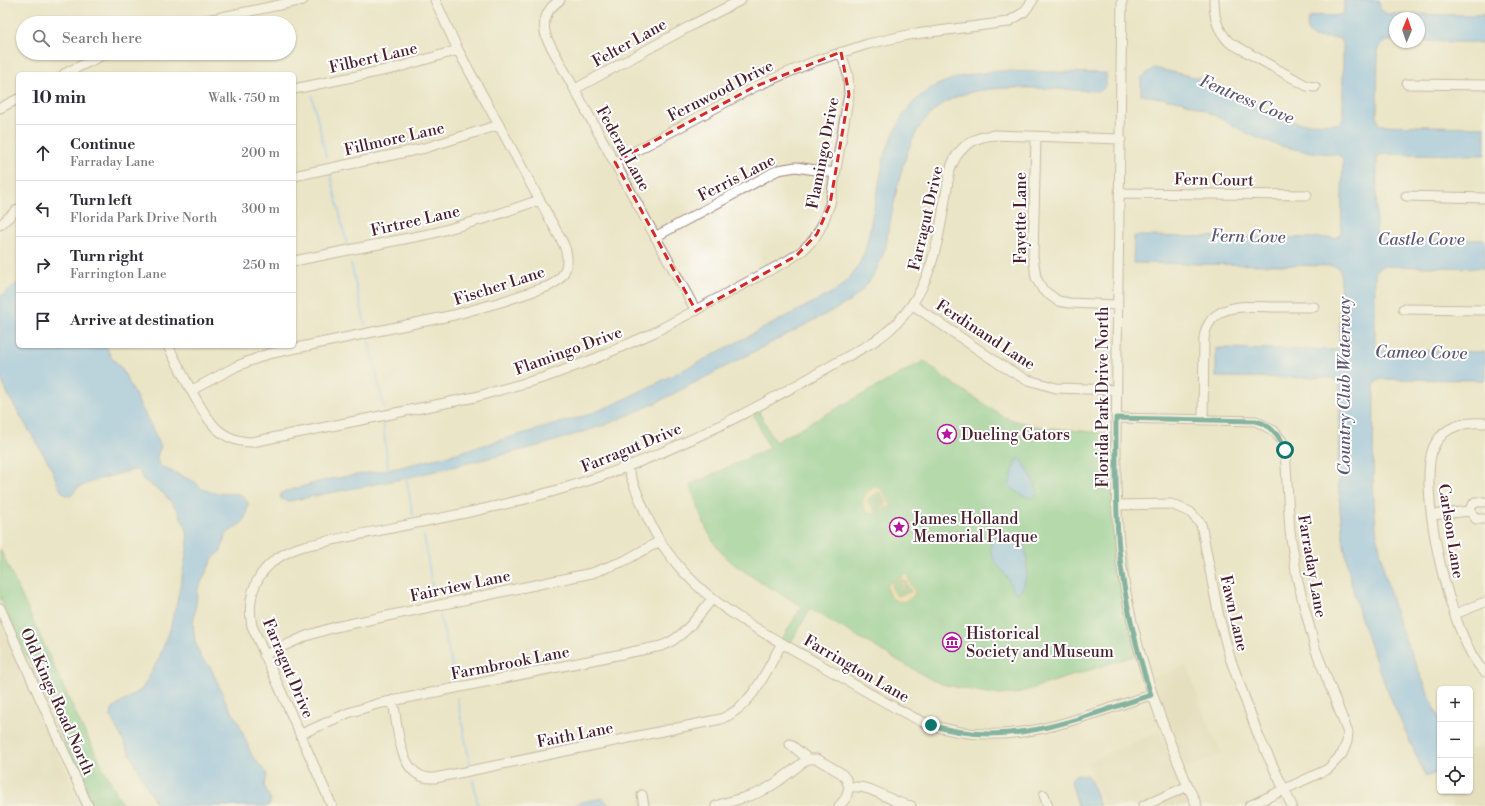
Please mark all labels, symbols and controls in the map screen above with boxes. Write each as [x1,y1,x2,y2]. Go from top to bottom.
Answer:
north arrow [1389,12,1425,48]
street label: Felter Lane [589,14,670,72]
search box [16,16,296,60]
icon: search [30,27,52,49]
text: Search here [62,29,142,48]
street label: Filbert Lane [327,38,419,78]
street label: Fernwood Drive [664,56,777,126]
water label: Fentress Cove [1196,70,1297,130]
text: 10 min [32,87,86,109]
text: Walk · 750 m [208,90,280,106]
street label: Flamingo Drive [802,96,844,211]
street label: Federal Lane [592,103,655,194]
street label: Fillmore Lane [342,118,446,160]
text: Continue [70,135,135,154]
icon: ahead [32,142,54,164]
text: 200 m [241,145,280,161]
street label: Ferris Lane [695,150,778,206]
text: Farraday Lane [70,154,155,170]
street label: Farragut Drive [904,164,948,273]
street label: Fern Court [1174,169,1254,191]
street label: Fayette Lane [1011,172,1031,264]
text: Turn left [70,191,132,210]
icon: left [32,198,54,220]
text: 300 m [242,201,280,217]
street label: Firtree Lane [369,201,462,241]
text: Florida Park Drive North [70,210,217,226]
water label: Fern Cove [1210,225,1286,249]
water label: Castle Cove [1377,229,1465,251]
text: Turn right [70,247,144,266]
icon: right [32,254,54,276]
text: 250 m [243,257,280,273]
street label: Fischer Lane [451,262,547,310]
text: Farrington Lane [70,266,167,282]
street label: Ferdinand Lane [932,295,1039,374]
water label: Country Club Waterway [1334,295,1356,476]
street label: Florida Park Drive North [1093,306,1113,488]
icon: arrive [32,310,54,332]
text: Arrive at destination [70,311,214,330]
street label: Flamingo Drive [512,322,625,380]
water label: Cameo Cove [1375,341,1467,365]
street label: Farragut Drive [578,419,685,477]
place icon: Dueling Gators [936,423,958,445]
place label: Dueling Gators [961,425,1070,445]
route start [1276,441,1294,459]
street label: Carlson Lane [1434,482,1468,580]
place label: James Holland Memorial Plaque [912,509,1038,547]
street label: Farraday Lane [1293,513,1331,619]
place icon: James Holland Memorial Plaque [888,516,910,538]
street label: Fairview Lane [408,566,512,606]
street label: Fawn Lane [1216,573,1253,653]
street label: Farragut Drive [258,615,318,721]
place label: Historical Society and Museum [966,624,1114,662]
street label: Old Kings Road North [16,625,99,778]
street label: Farrington Lane [800,631,913,707]
museum icon: Historical Society and Museum [941,631,963,653]
street label: Farmbrook Lane [449,642,571,684]
map controls [1437,686,1473,794]
button: + [1437,686,1473,722]
route end [922,716,940,734]
street label: Faith Lane [535,718,615,752]
button: − [1437,722,1473,758]
button: locate [1437,758,1473,794]

